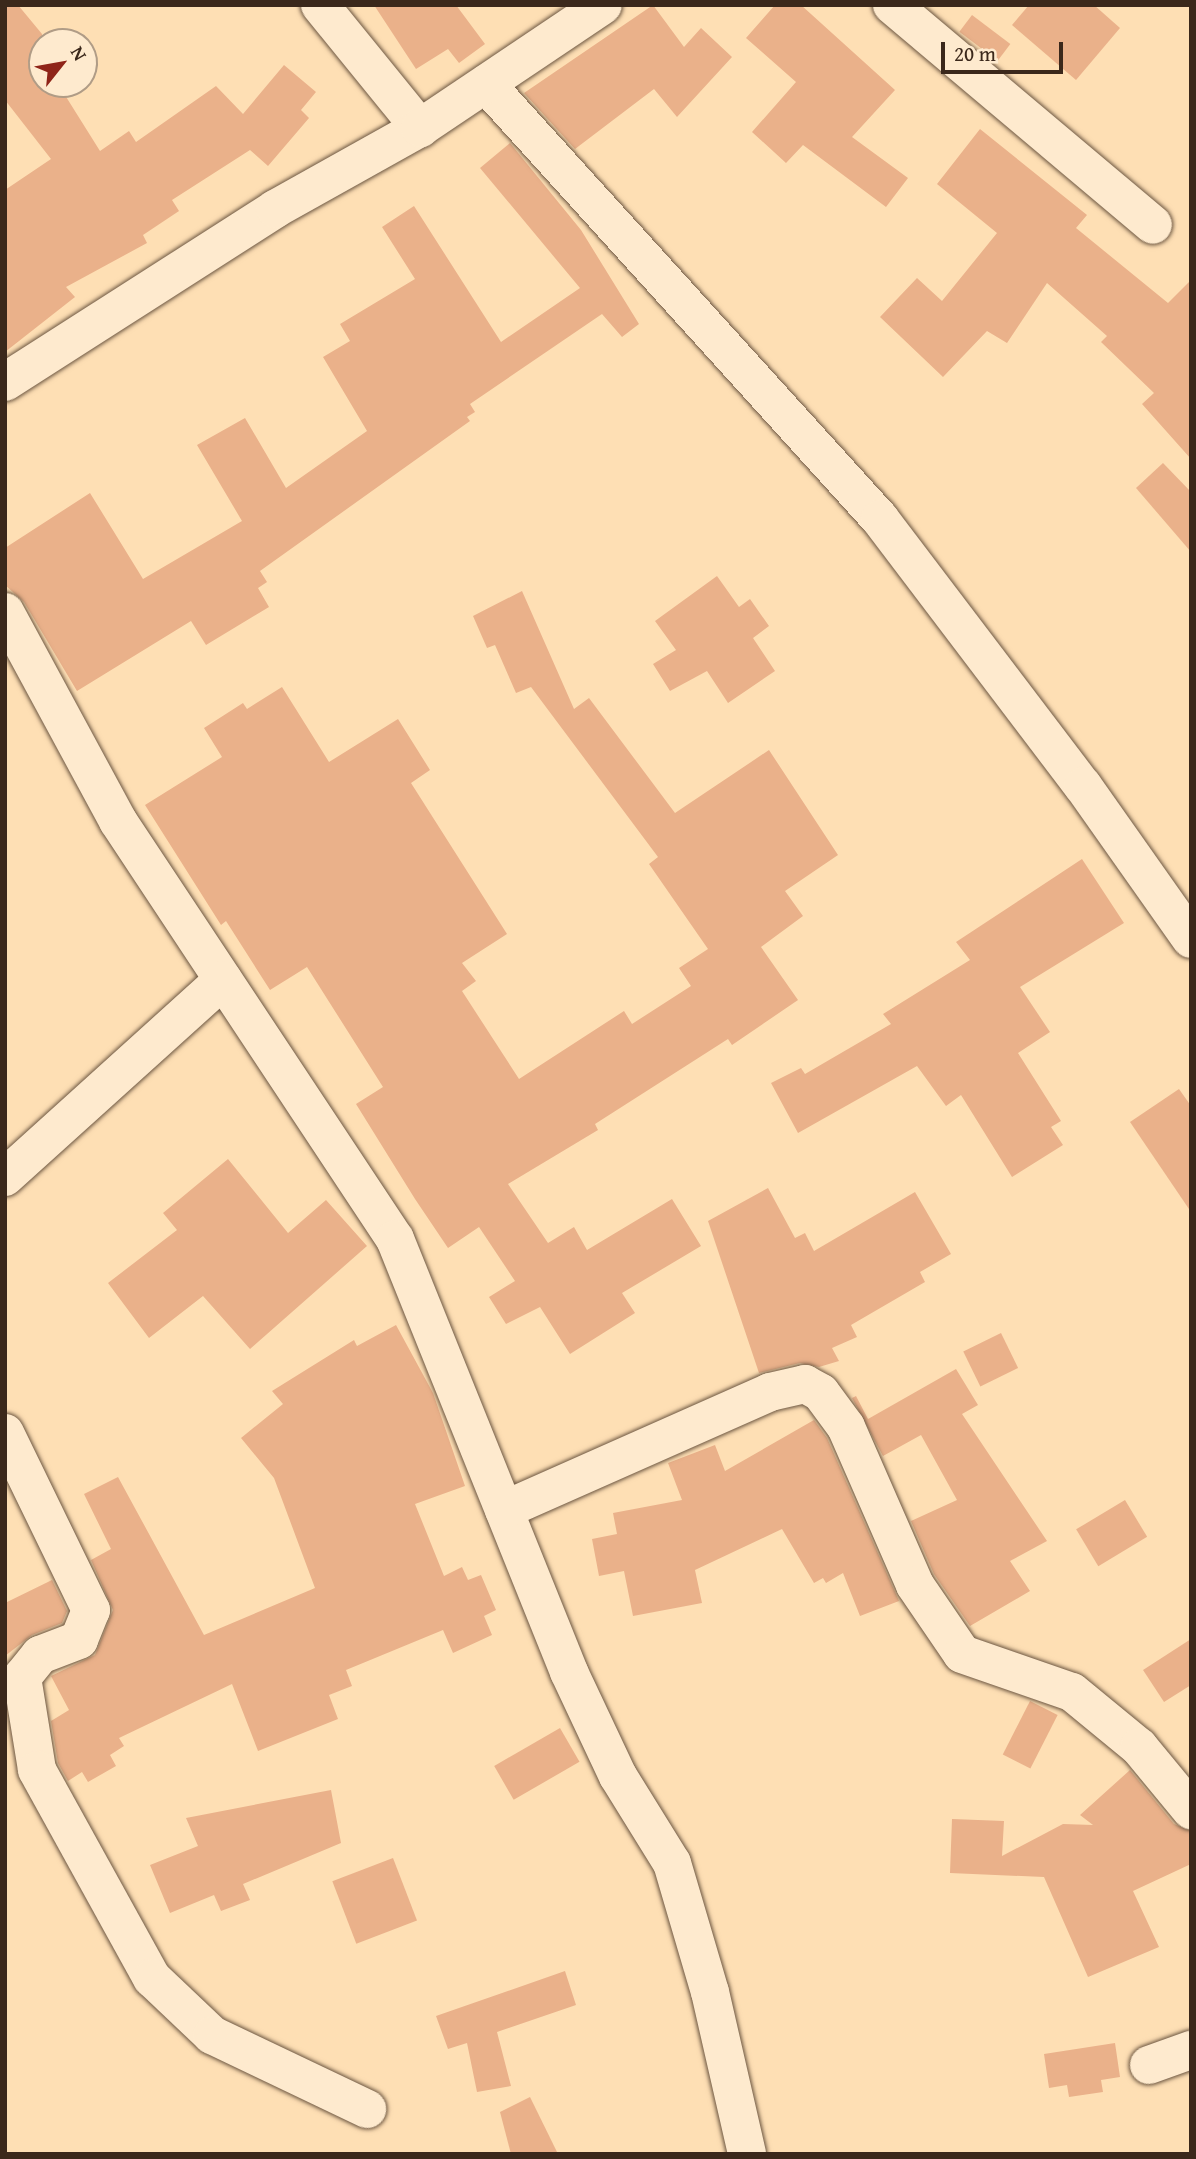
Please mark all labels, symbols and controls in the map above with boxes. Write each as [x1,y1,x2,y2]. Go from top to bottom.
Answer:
north arrow [28,28,98,98]
scale bar [944,28,1066,72]
text: 20 m [954,38,996,69]
text: N [64,41,95,66]

